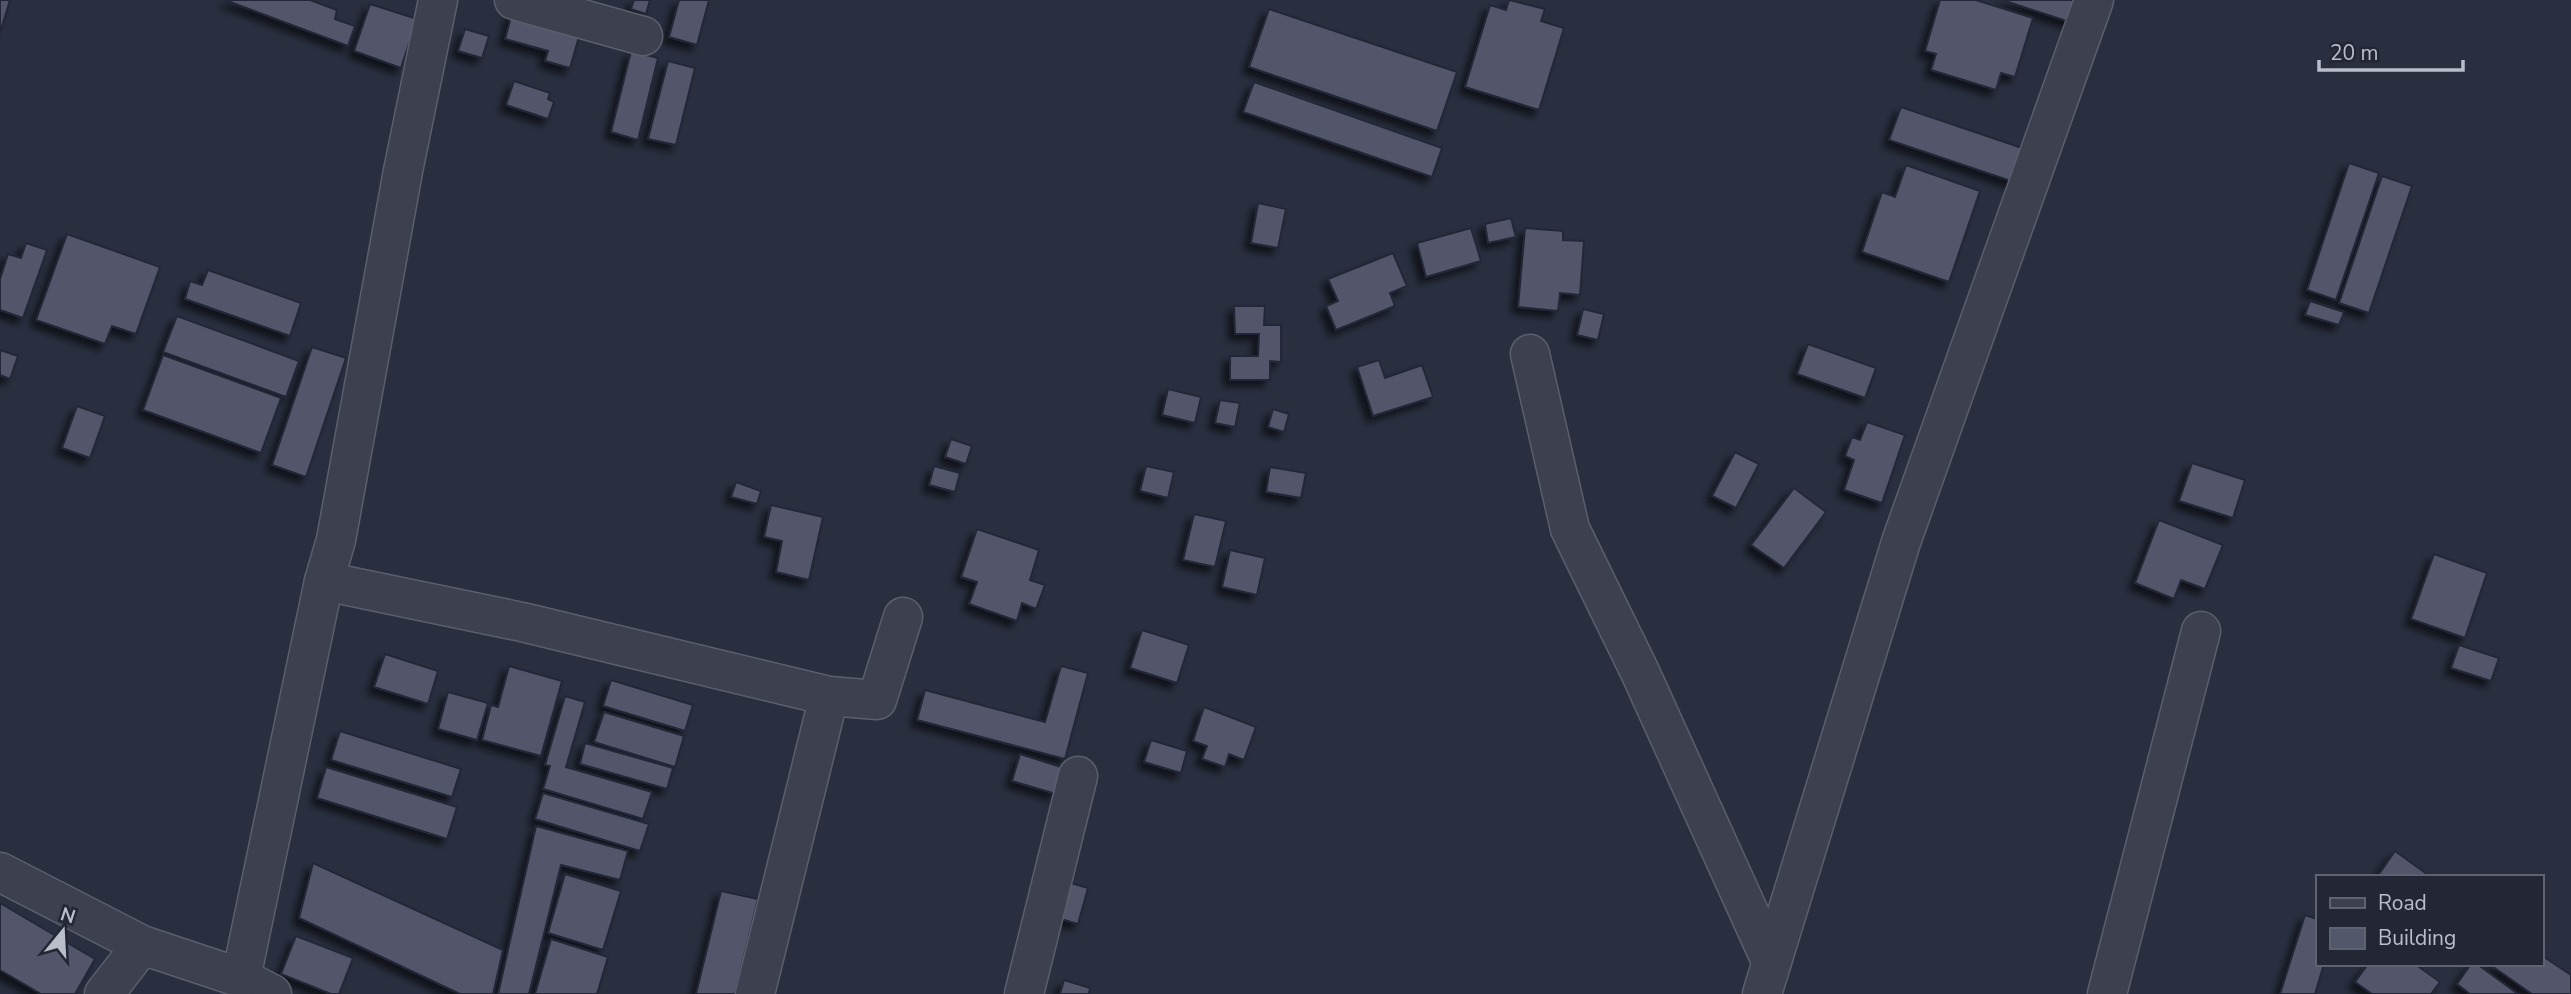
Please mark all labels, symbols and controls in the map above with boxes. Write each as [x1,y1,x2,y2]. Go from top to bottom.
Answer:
scale bar [2319,28,2462,72]
text: 20 m [2330,39,2379,67]
legend [2316,875,2543,966]
text: Road [2378,889,2427,917]
north arrow [28,896,98,966]
text: N [57,901,79,930]
text: Building [2378,924,2456,952]

